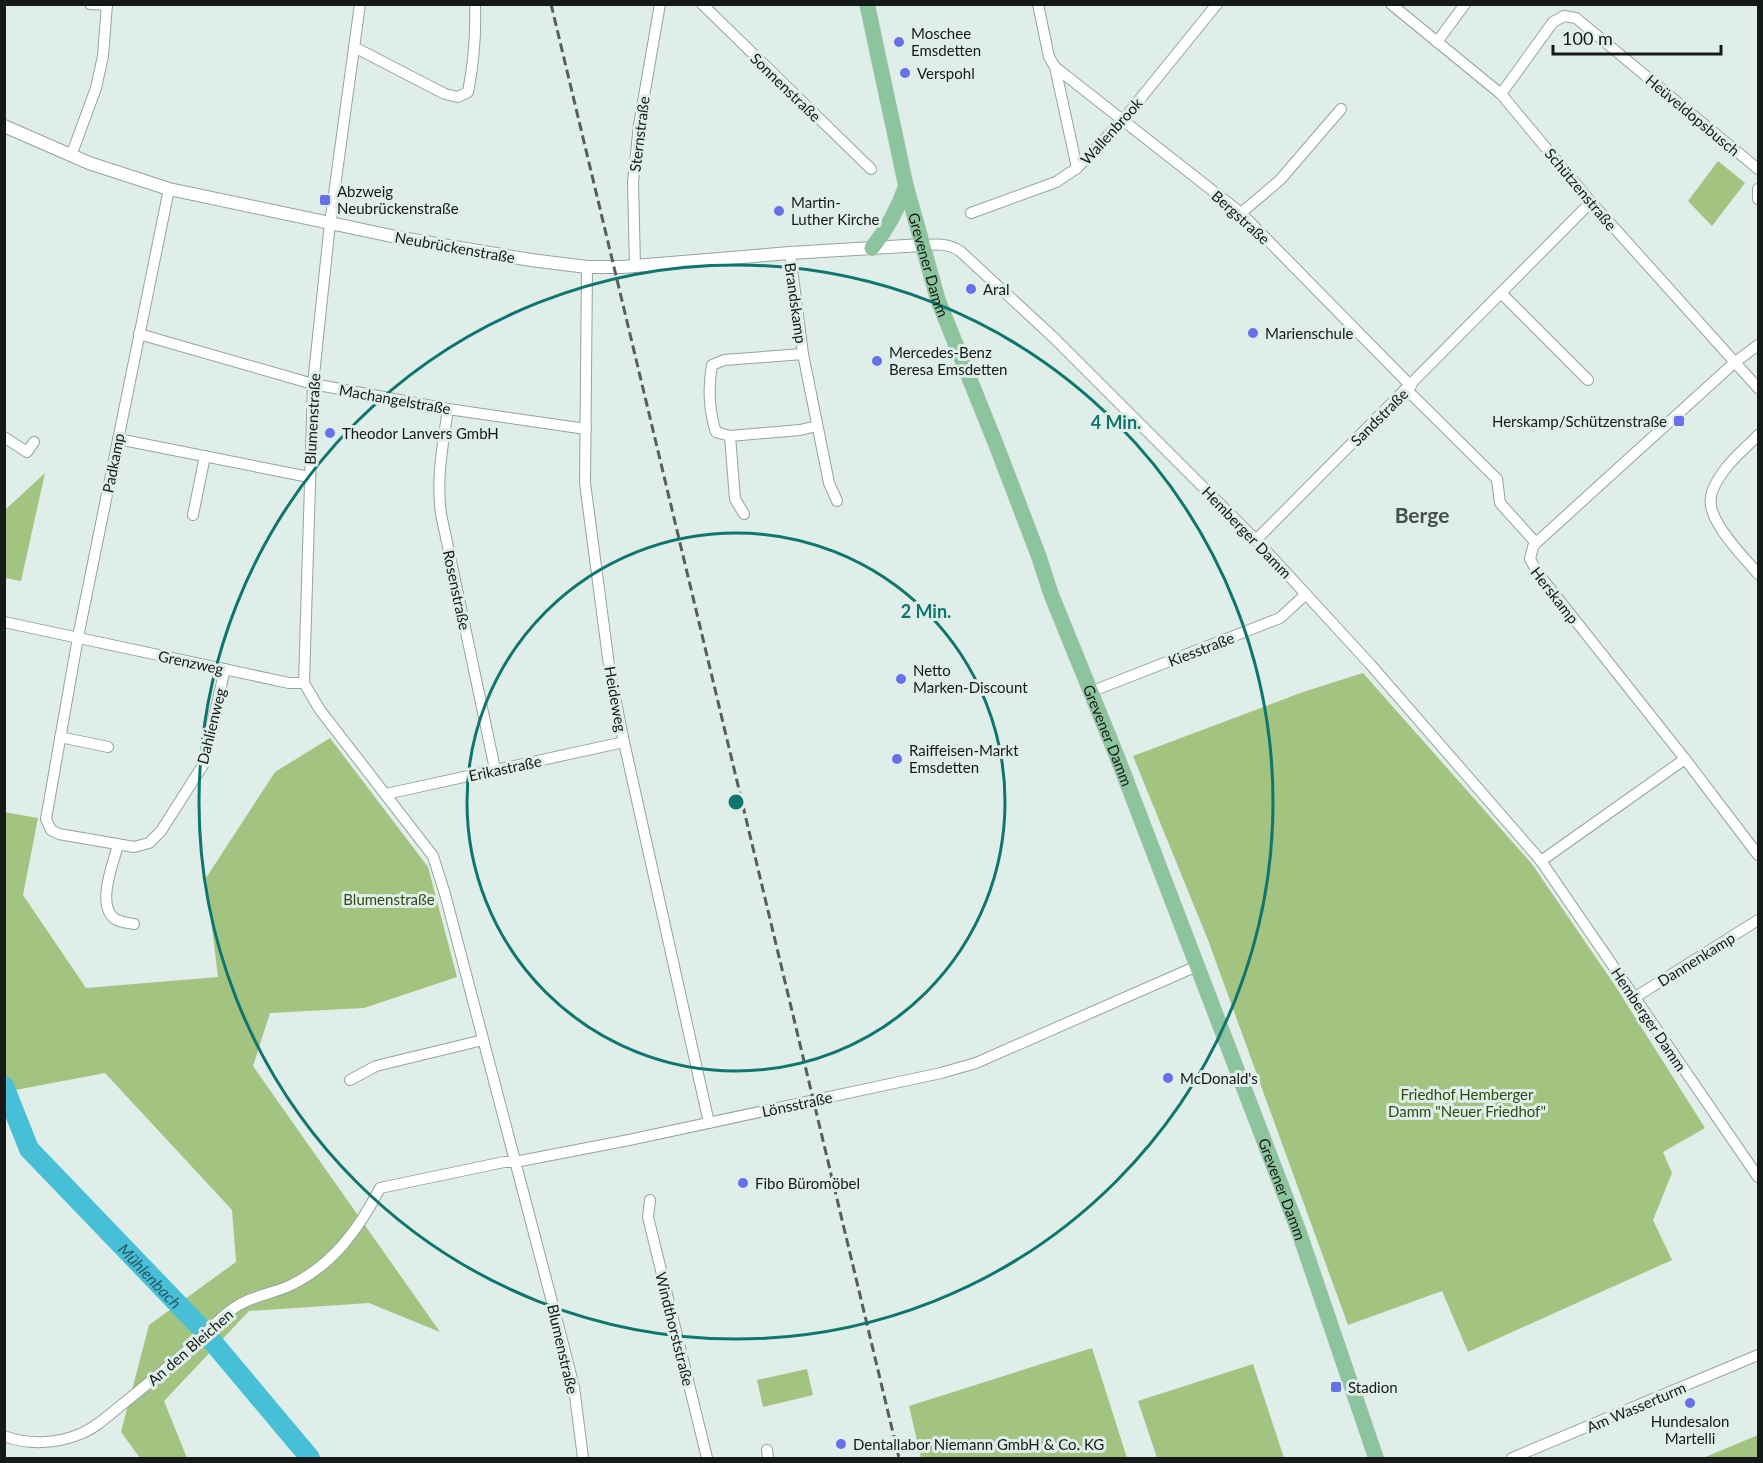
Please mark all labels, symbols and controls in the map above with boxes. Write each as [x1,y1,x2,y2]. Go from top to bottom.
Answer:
scale bar [1553,18,1721,56]
place label: Moschee Emsdetten [911,24,981,59]
text: 100 m [1562,27,1613,49]
marker: Moschee Emsdetten [892,35,906,49]
street label: Sonnenstraße [747,49,825,125]
place label: Verspohl [917,64,975,82]
marker: Verspohl [898,66,912,80]
street label: Heüveldopsbusch [1642,70,1744,160]
street label: Wallenbrook [1076,94,1146,168]
street label: Sternstraße [625,95,653,173]
street label: Schützenstraße [1541,144,1621,234]
place label: Abzweig Neubrückenstraße [337,182,459,217]
street label: Bergstraße [1208,186,1274,248]
marker: Abzweig Neubrückenstraße [318,193,332,207]
place label: Martin- Luther Kirche [791,193,880,228]
marker: Martin- Luther Kirche [772,204,786,218]
street label: Grevener Damm [905,210,953,320]
street label: Neubrückenstraße [394,228,517,266]
street label: Brandskamp [781,261,811,345]
place label: Aral [983,280,1009,298]
marker: Aral [964,282,978,296]
place label: Marienschule [1265,324,1353,342]
marker: Marienschule [1246,326,1260,340]
place label: Mercedes-Benz Beresa Emsdetten [889,343,1007,378]
marker: Mercedes-Benz Beresa Emsdetten [870,354,884,368]
street label: Blumenstraße [301,373,323,465]
street label: Machangelstraße [338,380,452,418]
street label: Sandstraße [1347,385,1411,449]
text: 4 Min. [1091,411,1141,433]
place label: Herskamp/Schützenstraße [1492,412,1667,430]
marker: Herskamp/Schützenstraße [1672,414,1686,428]
place label: Theodor Lanvers GmbH [342,424,499,442]
marker: Theodor Lanvers GmbH [323,426,337,440]
street label: Padkamp [98,432,128,494]
street label: Hemberger Damm [1198,482,1296,582]
district label: Berge [1395,502,1449,527]
street label: Rosenstraße [440,548,474,632]
street label: Herskamp [1527,563,1583,627]
text: 2 Min. [901,600,951,622]
street label: Kiesstraße [1165,628,1237,670]
street label: Grenzweg [157,646,226,678]
place label: Netto Marken-Discount [913,661,1028,696]
street label: Heideweg [601,665,631,733]
marker: Netto Marken-Discount [894,672,908,686]
street label: Grevener Damm [1080,682,1137,789]
street label: Dahlienweg [193,686,229,766]
place label: Raiffeisen-Markt Emsdetten [909,741,1019,776]
street label: Erikastraße [467,752,543,784]
marker: Raiffeisen-Markt Emsdetten [890,752,904,766]
centre of rings [726,792,746,812]
park label: Blumenstraße [343,890,435,908]
street label: Dannenkamp [1654,928,1738,990]
street label: Hemberger Damm [1608,964,1690,1074]
place label: McDonald's [1180,1069,1258,1087]
marker: McDonald's [1161,1071,1175,1085]
park label: Friedhof Hemberger Damm "Neuer Friedhof" [1388,1085,1546,1120]
street label: Lönsstraße [760,1088,834,1120]
street label: Grevener Damm [1255,1135,1310,1242]
place label: Fibo Büromöbel [755,1174,860,1192]
marker: Fibo Büromöbel [736,1176,750,1190]
water label: Mühlenbach [115,1239,186,1312]
street label: Windthorststraße [652,1270,698,1388]
street label: Blumenstraße [544,1302,582,1396]
street label: An den Bleichen [144,1305,236,1389]
place label: Stadion [1348,1378,1398,1396]
street label: Am Wasserturm [1584,1378,1688,1436]
marker: Stadion [1329,1380,1343,1394]
marker: Hundesalon Martelli [1683,1396,1697,1410]
place label: Hundesalon Martelli [1651,1412,1729,1447]
place label: Dentallabor Niemann GmbH & Co. KG [853,1435,1104,1453]
marker: Dentallabor Niemann GmbH & Co. KG [834,1437,848,1451]

